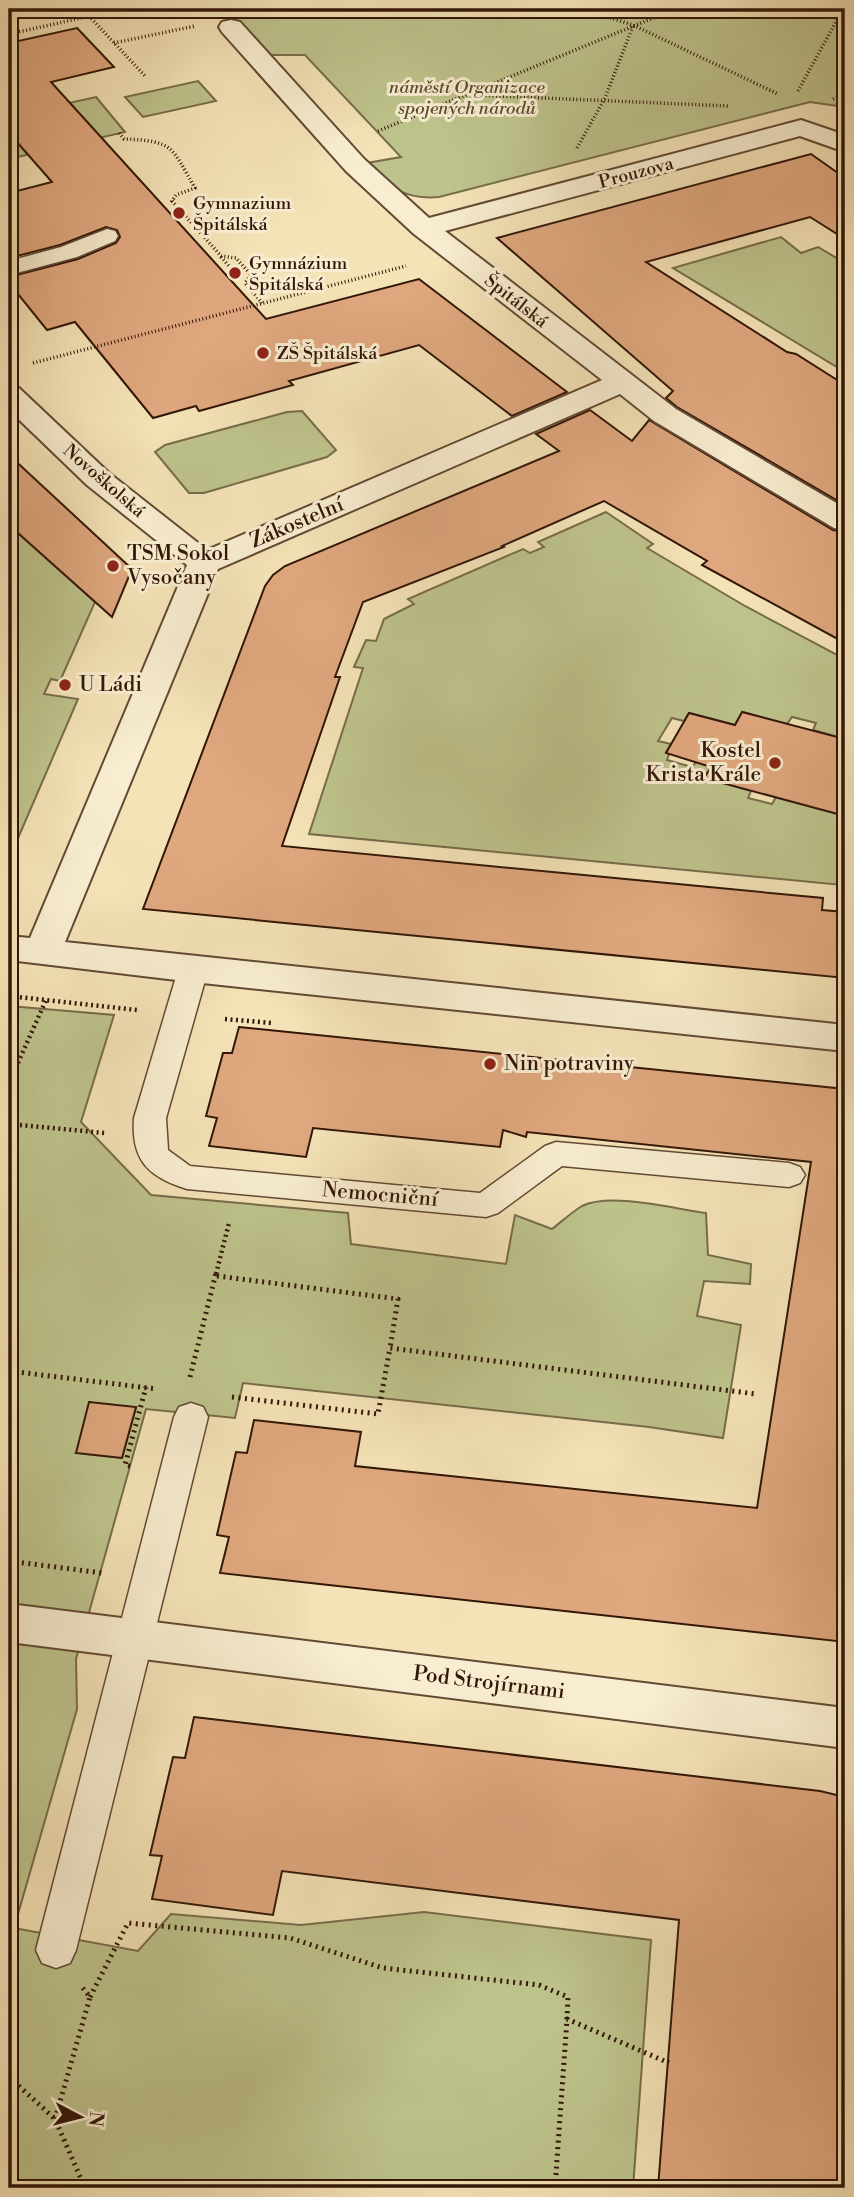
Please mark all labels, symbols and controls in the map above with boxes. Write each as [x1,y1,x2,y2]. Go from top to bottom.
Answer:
park label: náměstí Organizace spojených národů [389,76,546,120]
street label: Prouzova [596,152,677,194]
place label: Gymnazium Špitálská [193,192,291,236]
marker: Gymnazium Špitálská [171,205,187,221]
place label: Gymnázium Špitálská [249,252,347,296]
marker: Gymnázium Špitálská [227,265,243,281]
street label: Špitálská [480,269,553,334]
place label: ZŠ Špitálská [277,342,378,365]
marker: ZŠ Špitálská [255,345,271,361]
street label: Novoškolská [58,439,150,523]
street label: Zákostelní [246,491,349,554]
place label: TSM Sokol Vysočany [126,541,229,591]
marker: TSM Sokol Vysočany [105,558,121,574]
place label: U Ládi [79,672,142,698]
marker: U Ládi [57,677,73,693]
place label: Kostel Krista Krále [645,738,761,788]
marker: Kostel Krista Krále [767,755,783,771]
place label: Nin potraviny [504,1051,635,1077]
marker: Nin potraviny [482,1056,498,1072]
street label: Nemocniční [321,1177,440,1213]
street label: Pod Strojírnami [412,1661,566,1705]
north arrow [46,2082,116,2152]
text: N [83,2110,109,2128]

